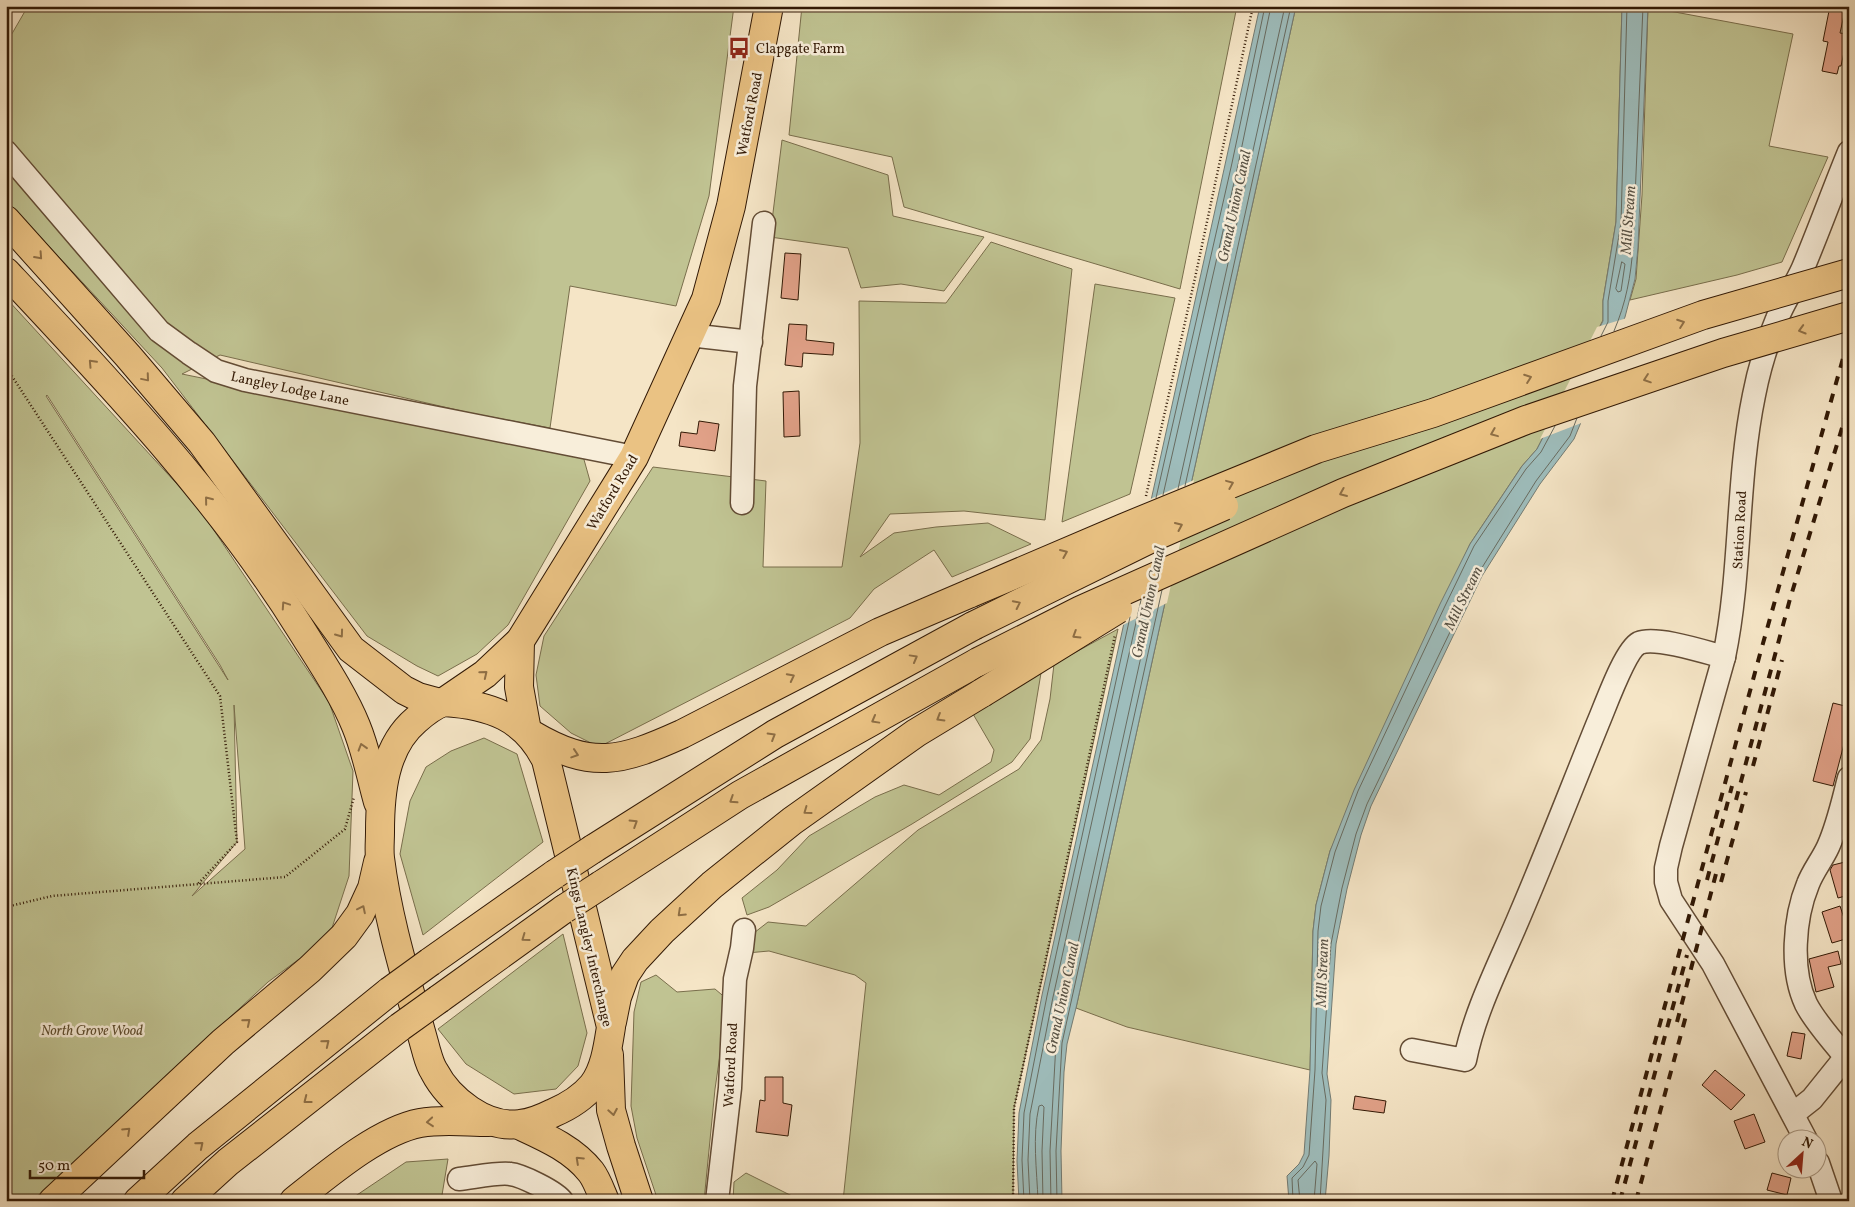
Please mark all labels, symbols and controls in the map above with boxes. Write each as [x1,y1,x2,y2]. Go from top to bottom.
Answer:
bus stop icon: Clapgate Farm [726,35,752,61]
place label: Clapgate Farm [756,40,845,59]
street label: Watford Road [733,71,768,158]
water label: Grand Union Canal [1213,148,1258,264]
water label: Mill Stream [1617,185,1642,256]
one-way arrow [33,250,42,259]
one-way arrow [1676,319,1685,329]
one-way arrow [1798,324,1807,334]
one-way arrow [89,360,98,369]
street label: Langley Lodge Lane [229,368,351,411]
one-way arrow [141,372,150,381]
one-way arrow [1643,373,1652,383]
one-way arrow [1523,374,1532,384]
one-way arrow [1490,426,1499,437]
street label: Watford Road [583,451,643,534]
one-way arrow [1225,480,1234,490]
one-way arrow [1339,487,1348,498]
street label: Station Road [1729,490,1752,570]
one-way arrow [206,497,214,506]
one-way arrow [1174,521,1183,532]
water label: Grand Union Canal [1127,544,1172,660]
one-way arrow [1059,549,1068,560]
water label: Mill Stream [1439,563,1489,635]
one-way arrow [1012,600,1021,610]
one-way arrow [282,601,291,611]
one-way arrow [334,628,343,638]
one-way arrow [1072,629,1081,639]
one-way arrow [909,654,918,664]
one-way arrow [479,671,488,680]
one-way arrow [786,673,795,683]
one-way arrow [937,712,946,722]
one-way arrow [871,714,880,724]
one-way arrow [766,733,775,743]
one-way arrow [358,744,368,752]
one-way arrow [570,749,579,759]
one-way arrow [729,793,738,803]
one-way arrow [803,805,813,814]
one-way arrow [629,819,638,829]
street label: Kings Langley Interchange [561,866,616,1029]
one-way arrow [356,905,366,914]
one-way arrow [677,907,686,916]
one-way arrow [521,932,530,941]
water label: Mill Stream [1312,938,1335,1009]
water label: Grand Union Canal [1041,940,1086,1056]
one-way arrow [242,1019,251,1028]
park label: North Grove Wood [41,1022,143,1041]
street label: Watford Road [720,1022,743,1108]
one-way arrow [321,1039,330,1048]
one-way arrow [303,1095,312,1104]
one-way arrow [607,1107,617,1116]
one-way arrow [426,1116,434,1127]
one-way arrow [121,1128,130,1137]
north arrow [1778,1130,1828,1180]
text: N [1798,1133,1816,1154]
one-way arrow [195,1142,204,1151]
scale bar [30,1147,144,1179]
text: 50 m [38,1156,70,1177]
one-way arrow [575,1157,584,1166]

